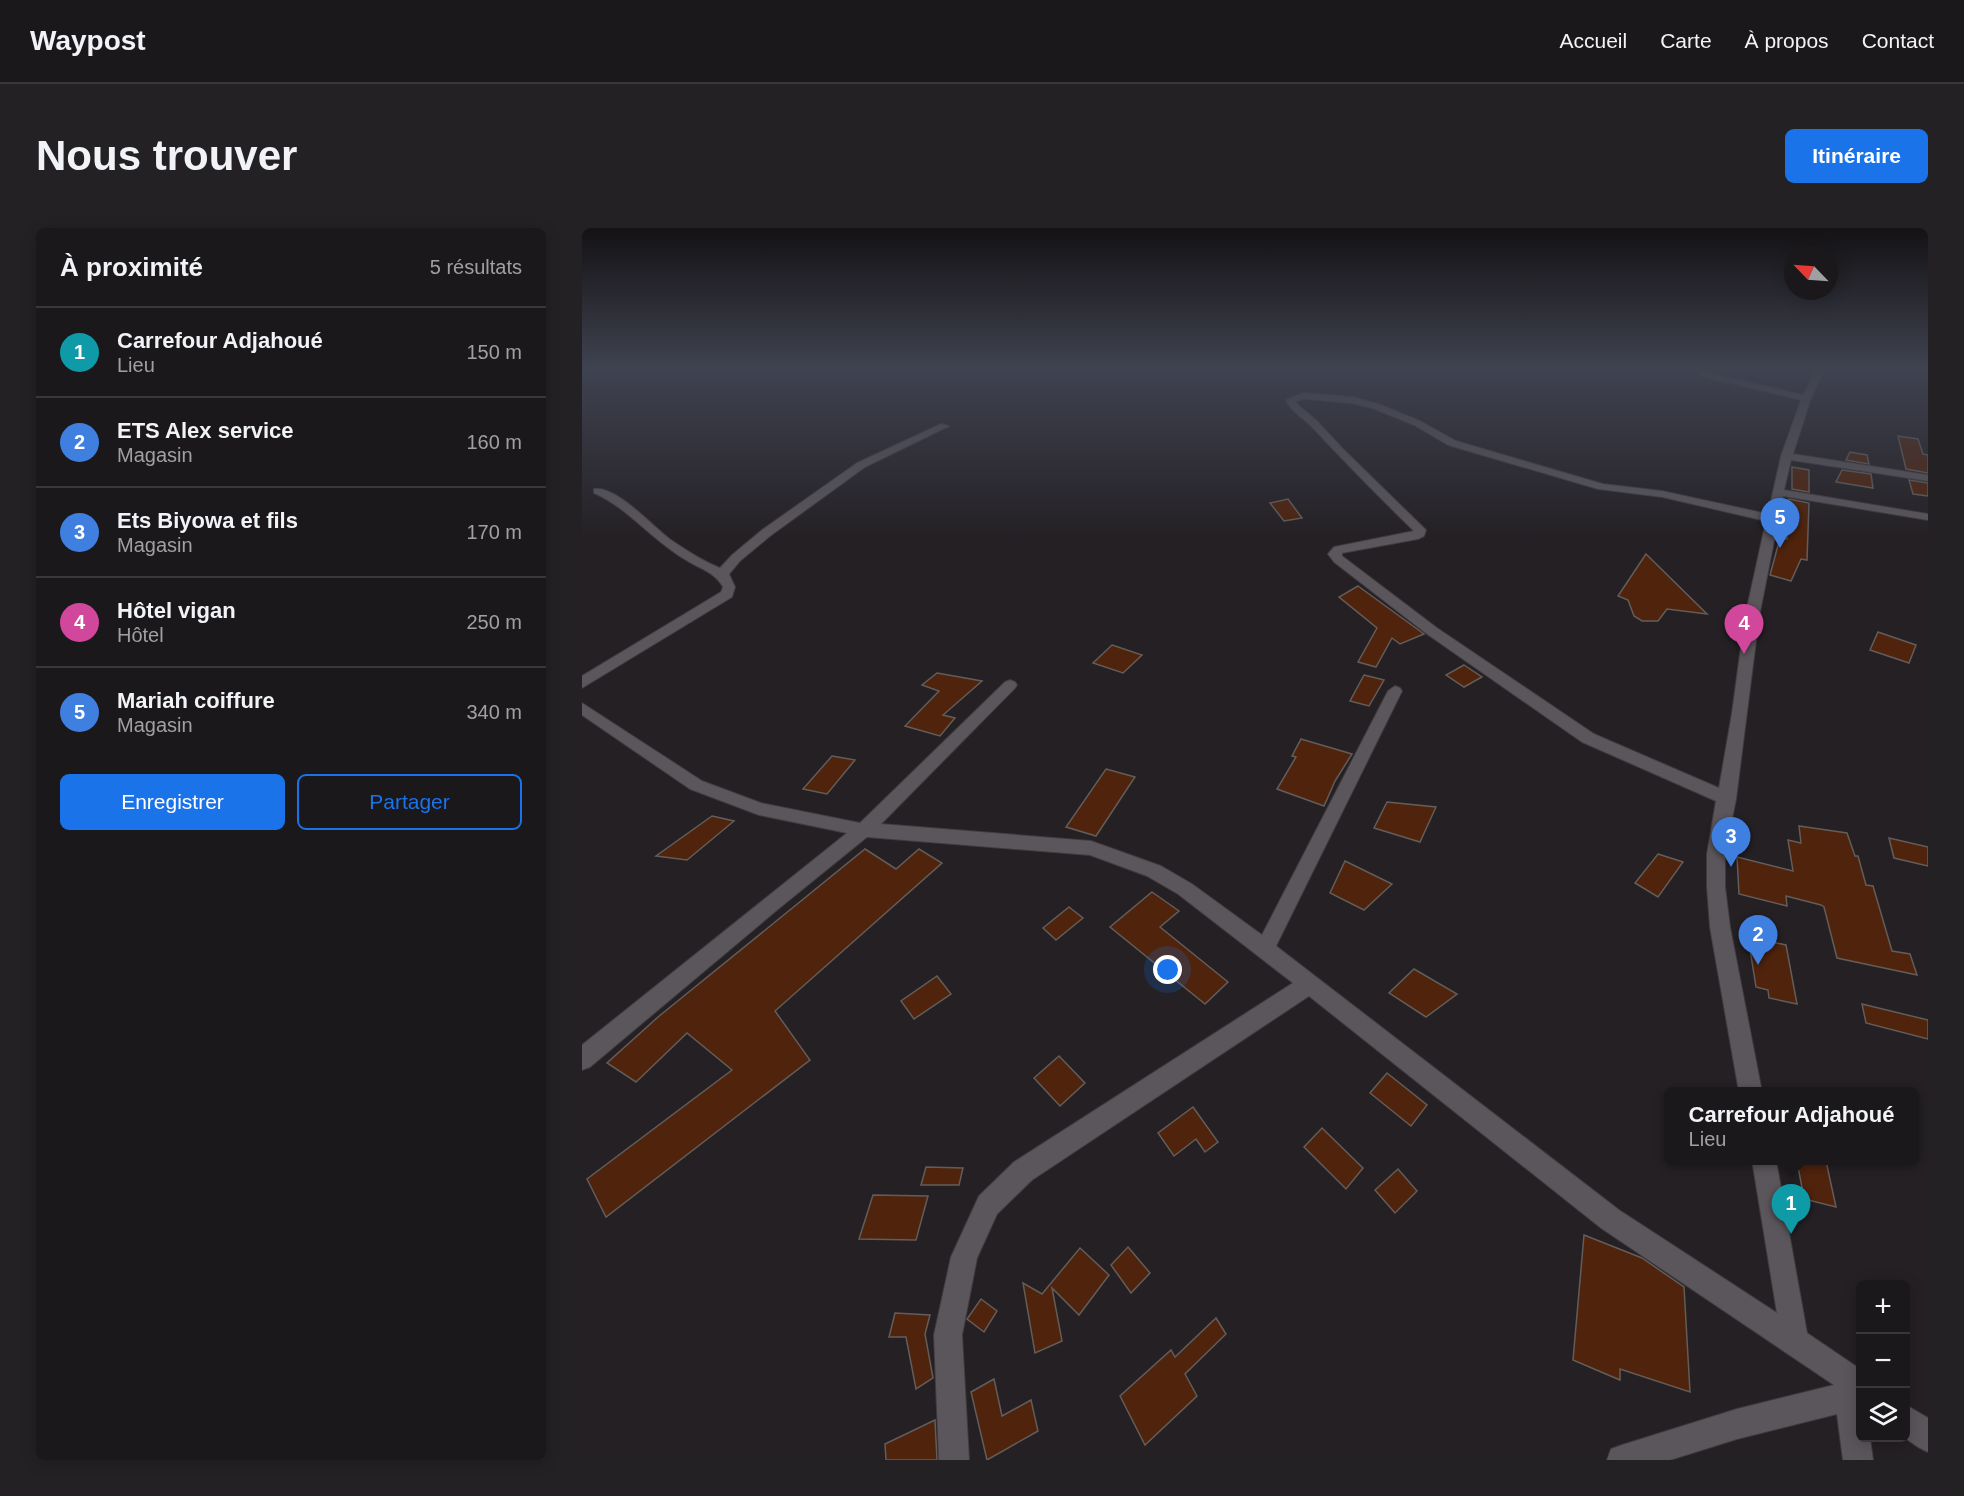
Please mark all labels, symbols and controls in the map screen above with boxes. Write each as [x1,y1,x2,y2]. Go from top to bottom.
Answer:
text: Waypost [30,25,146,56]
text: Accueil [1560,29,1627,52]
text: Carte [1660,29,1712,52]
text: À propos [1745,29,1829,52]
text: Contact [1862,29,1934,52]
button: Itinéraire [1785,129,1928,183]
text: Nous trouver [36,132,297,179]
north arrow [1784,246,1838,300]
text: À proximité [60,252,203,282]
text: 5 résultats [430,256,522,278]
text: Carrefour Adjahoué [117,328,323,353]
text: 1 [74,341,85,363]
text: 150 m [466,341,522,363]
text: Lieu [117,354,155,376]
text: ETS Alex service [117,418,294,443]
text: 2 [74,431,85,453]
text: 160 m [466,431,522,453]
text: Magasin [117,444,193,466]
pin: 5 [1760,498,1800,548]
text: Ets Biyowa et fils [117,508,298,533]
text: 3 [74,521,85,543]
text: 170 m [466,521,522,543]
text: Magasin [117,534,193,556]
text: Hôtel vigan [117,598,236,623]
pin: 4 [1724,604,1764,654]
text: 4 [74,611,85,633]
text: 250 m [466,611,522,633]
text: Hôtel [117,624,164,646]
text: Mariah coiffure [117,688,275,713]
text: 5 [74,701,85,723]
text: 340 m [466,701,522,723]
text: Magasin [117,714,193,736]
button: Enregistrer [60,774,285,830]
button: Partager [297,774,522,830]
pin: 3 [1712,818,1750,867]
pin: 2 [1738,916,1778,965]
your location [1153,955,1182,984]
popup [1664,1087,1919,1165]
text: Carrefour Adjahoué [1689,1102,1894,1127]
text: Lieu [1689,1128,1726,1150]
pin: 1 [1772,1184,1810,1234]
map controls [1856,1280,1910,1442]
button: + [1856,1280,1910,1334]
button: − [1856,1334,1910,1388]
button: layers [1856,1388,1910,1442]

